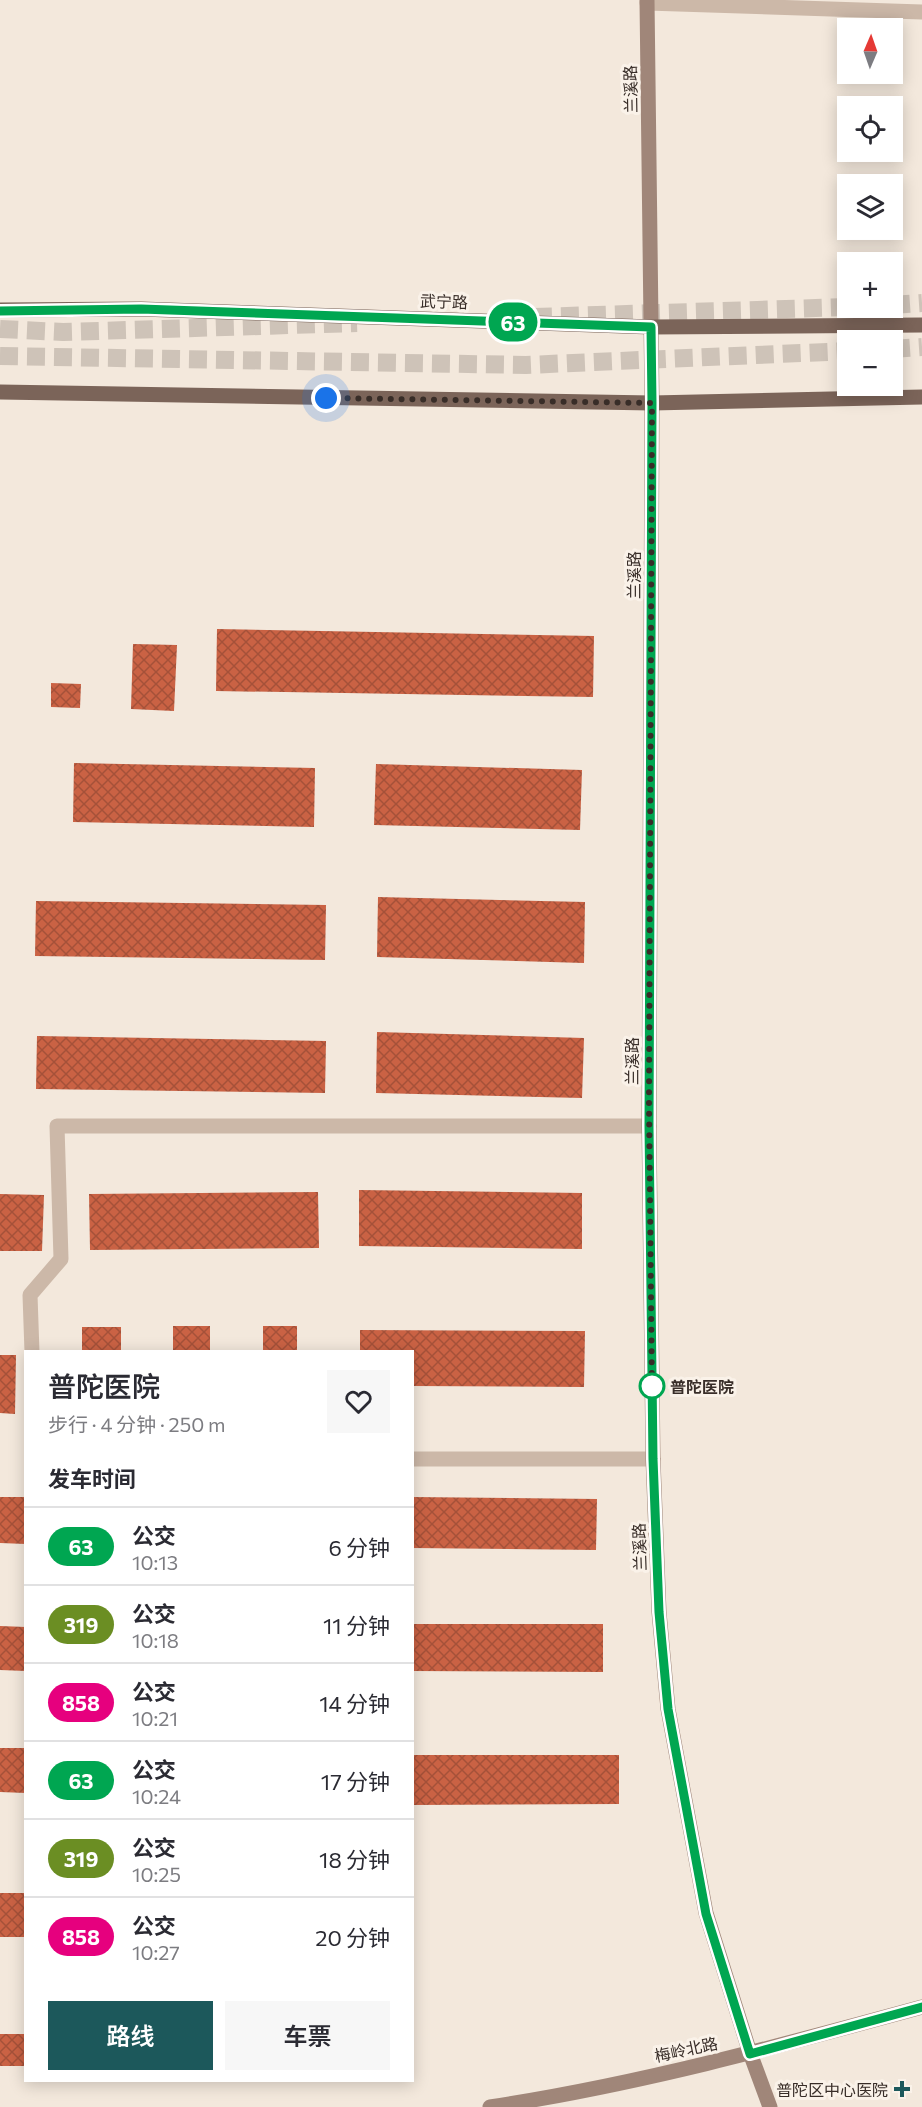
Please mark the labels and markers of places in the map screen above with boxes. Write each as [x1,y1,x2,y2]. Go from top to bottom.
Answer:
marker: 普陀医院 [639,1373,665,1399]
place label: 普陀医院 [670,1377,734,1396]
place label: 普陀区中心医院 [776,2080,888,2099]
marker: 普陀区中心医院 [893,2080,911,2098]

